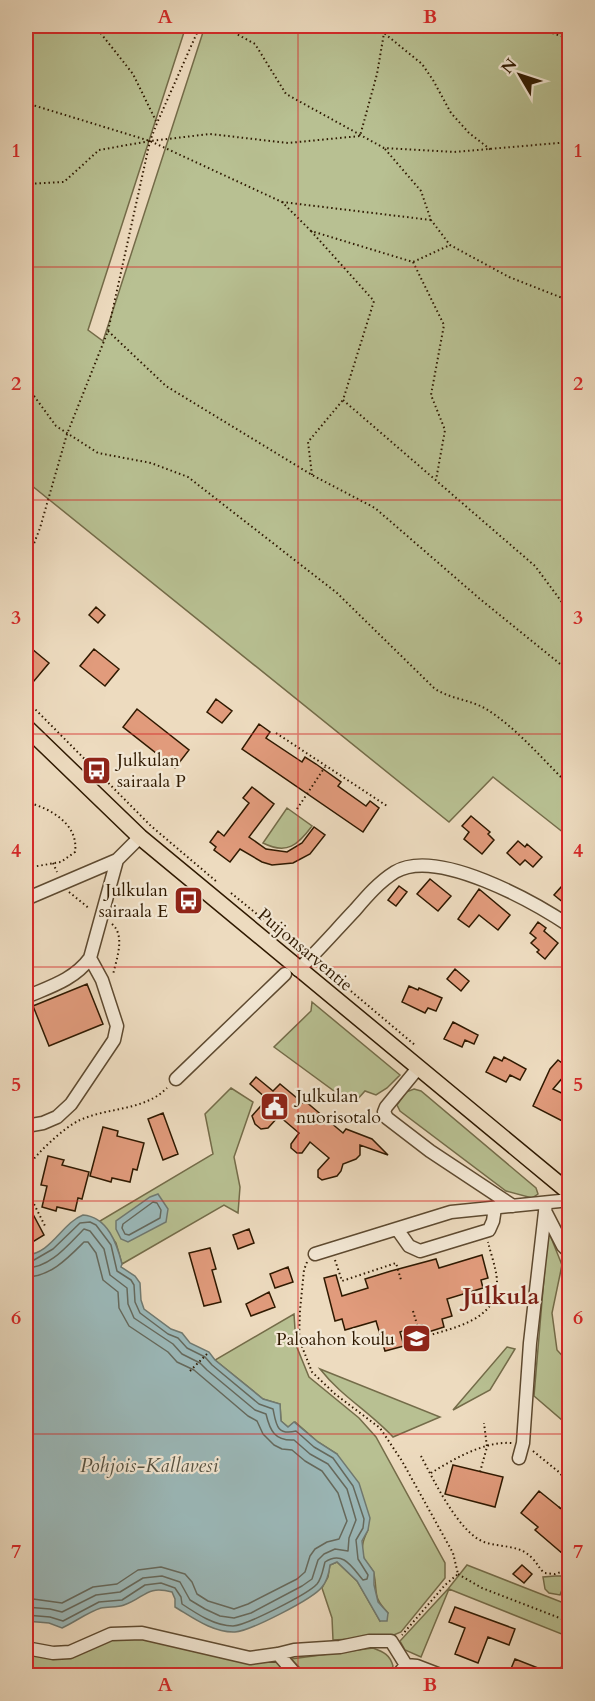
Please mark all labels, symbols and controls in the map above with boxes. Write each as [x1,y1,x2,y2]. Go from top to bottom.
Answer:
text: A [157,3,173,30]
text: B [423,3,437,30]
north arrow [490,45,550,105]
text: N [496,54,522,79]
text: 1 [11,137,21,164]
text: 1 [573,137,583,164]
text: 2 [11,370,21,397]
text: 2 [573,370,583,397]
text: 3 [11,604,21,631]
text: 3 [573,604,583,631]
place label: Julkulan sairaala P [114,748,186,794]
bus stop icon: Julkulan sairaala P [80,754,112,786]
text: 4 [11,837,21,864]
text: 4 [573,837,583,864]
place label: Julkulan sairaala E [99,878,169,924]
bus stop icon: Julkulan sairaala E [173,884,205,916]
street label: Puijonsarventie [252,903,358,997]
text: 5 [11,1071,21,1098]
text: 5 [573,1071,583,1098]
place label: Julkulan nuorisotalo [293,1084,381,1130]
public building icon: Julkulan nuorisotalo [259,1090,291,1122]
district label: Julkula [460,1280,540,1313]
text: 6 [11,1304,21,1331]
text: 6 [573,1304,583,1331]
school or university icon: Paloahon koulu [400,1323,432,1355]
place label: Paloahon koulu [276,1327,395,1352]
water label: Pohjois-Kallavesi [80,1452,219,1479]
text: 7 [11,1538,21,1565]
text: 7 [573,1538,583,1565]
text: A [157,1671,173,1698]
text: B [423,1671,437,1698]

